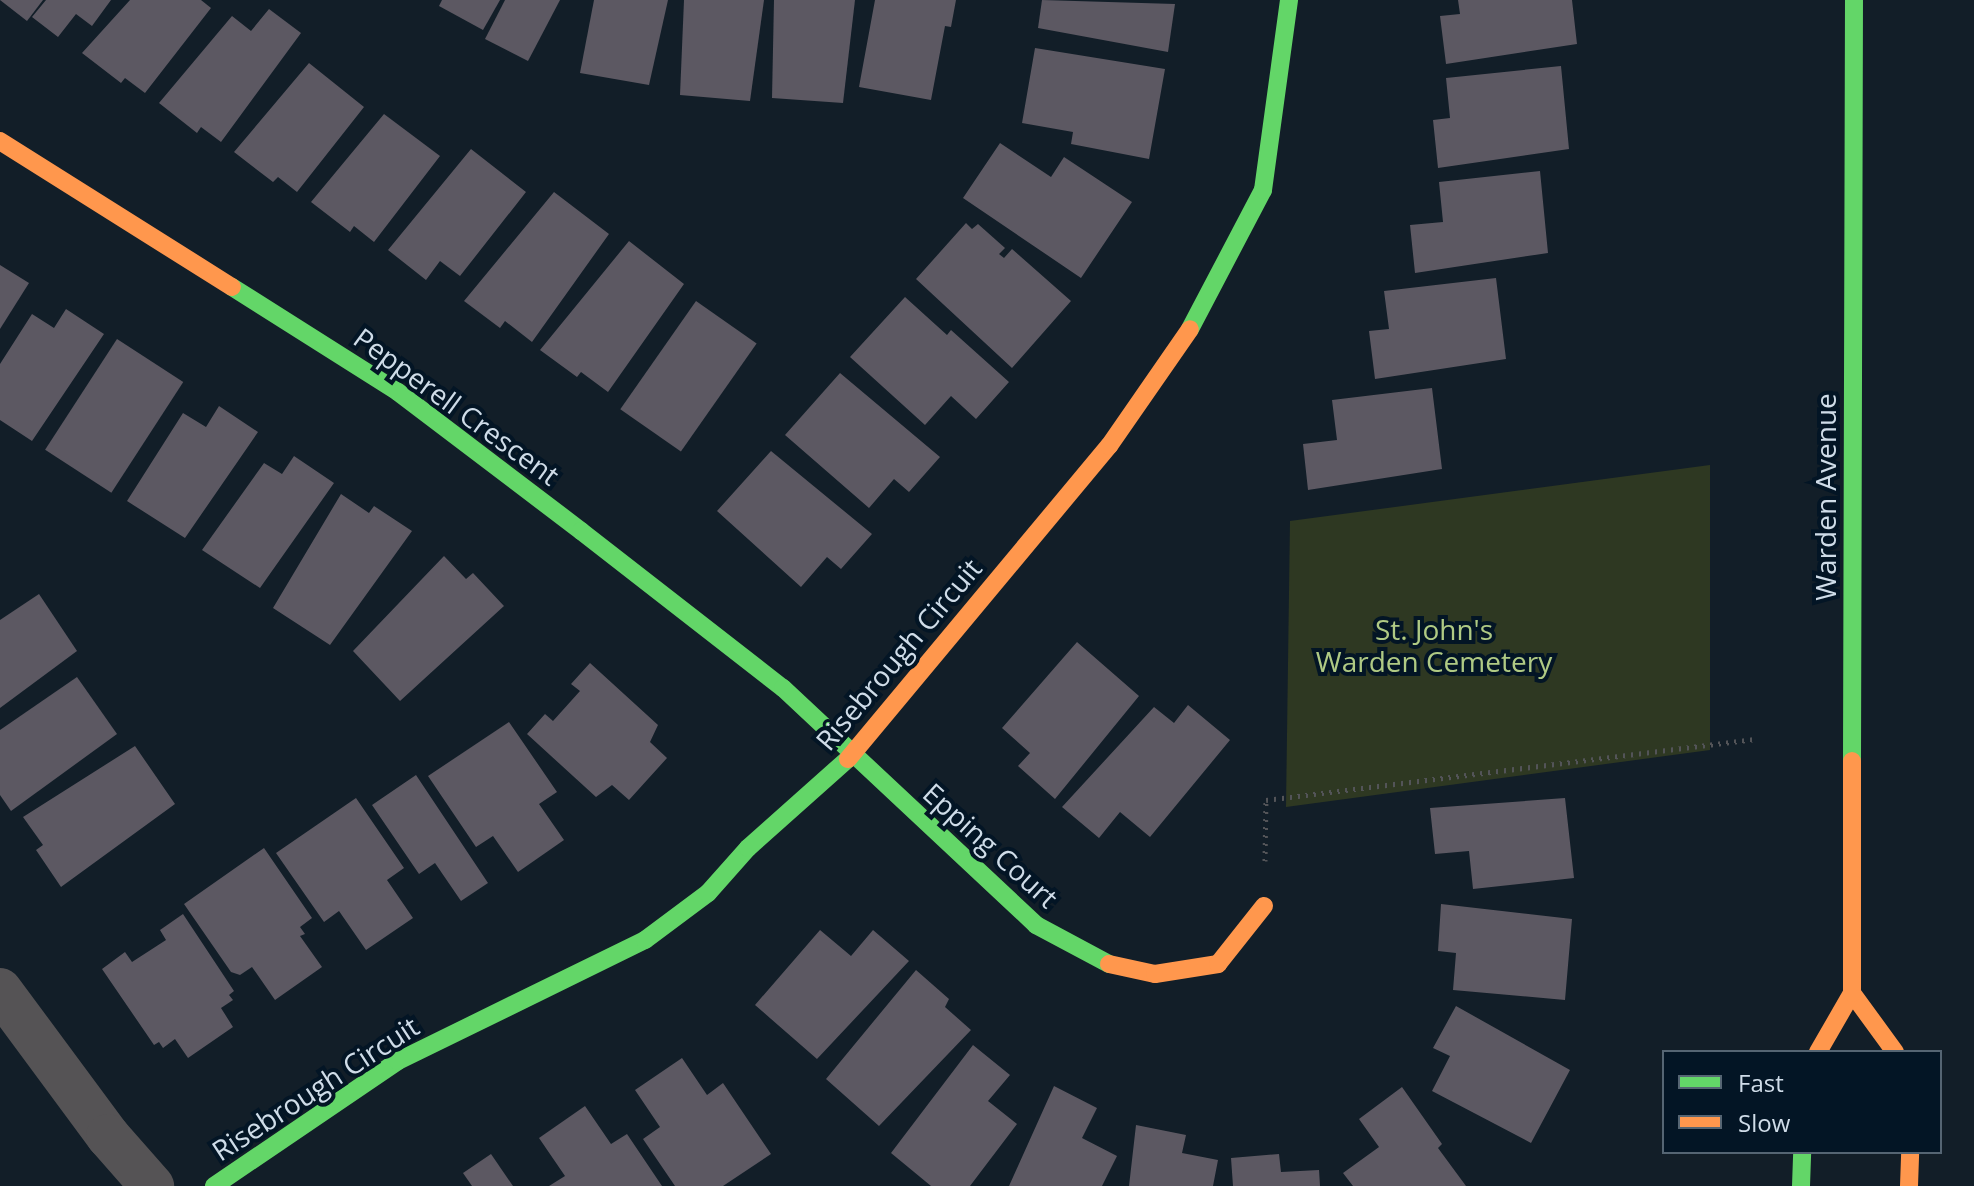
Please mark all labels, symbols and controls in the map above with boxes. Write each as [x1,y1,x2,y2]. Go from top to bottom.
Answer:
street label: Pepperell Crescent [348,320,566,492]
street label: Warden Avenue [1808,393,1842,601]
street label: Risebrough Circuit [808,551,988,757]
park label: St. John's Warden Cemetery [1316,612,1552,678]
street label: Epping Court [917,776,1065,914]
street label: Risebrough Circuit [205,1009,425,1167]
legend [1662,1050,1942,1154]
text: Fast [1738,1066,1784,1099]
text: Slow [1738,1106,1790,1139]

